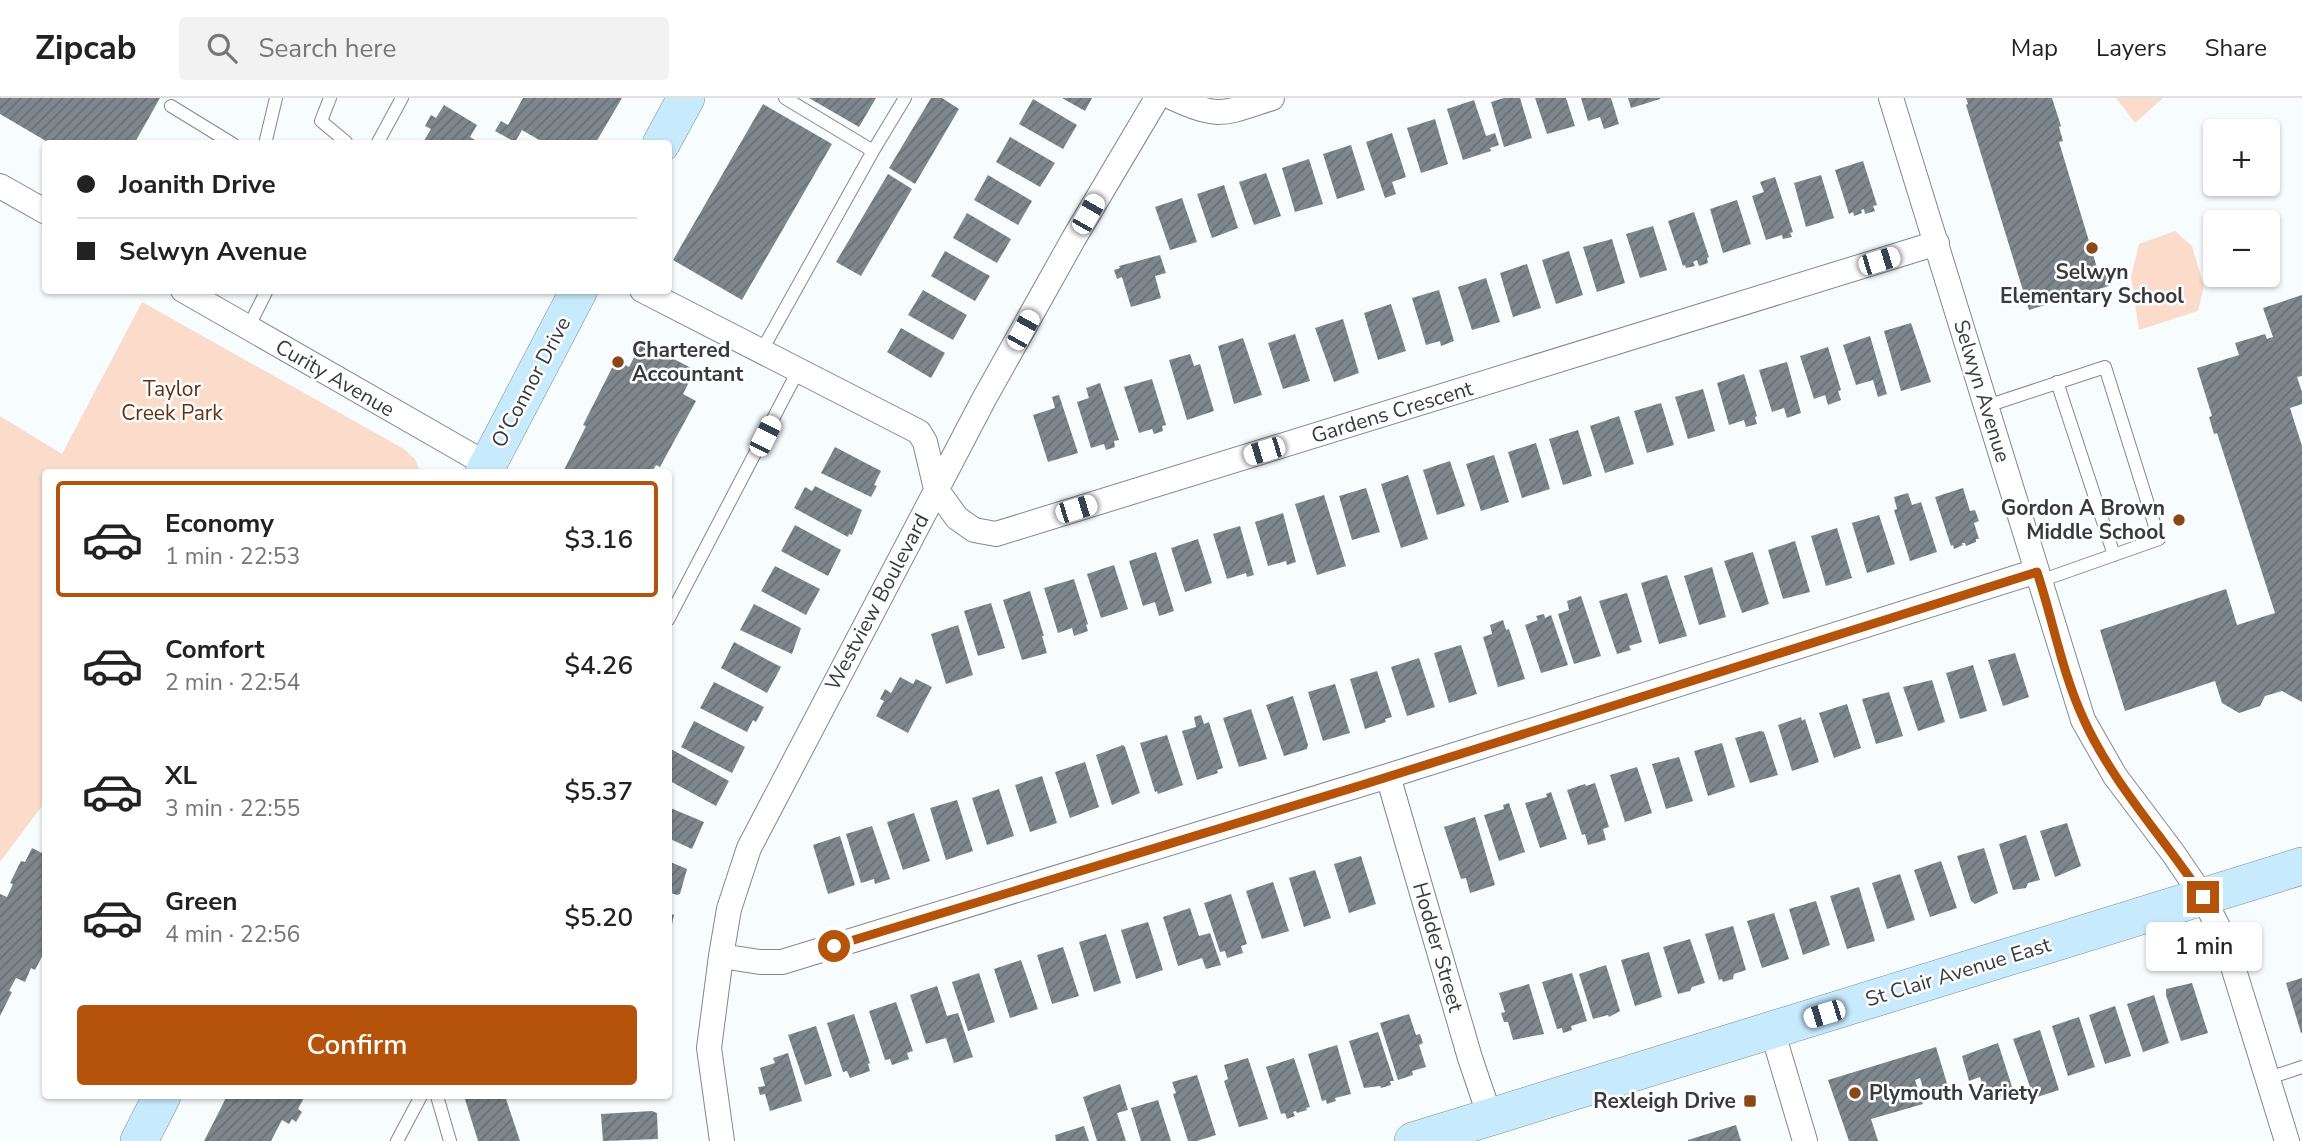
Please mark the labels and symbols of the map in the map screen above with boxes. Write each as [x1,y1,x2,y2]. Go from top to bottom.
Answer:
car [1069,191,1108,237]
marker: Selwyn Elementary School [2084,240,2100,256]
car [1856,245,1903,277]
place label: Selwyn Elementary School [2000,258,2184,310]
car [1004,307,1043,353]
street label: O'Connor Drive [485,312,577,452]
street label: Selwyn Avenue [1947,316,2017,466]
street label: Curity Avenue [270,333,400,423]
place label: Chartered Accountant [632,336,744,388]
marker: Chartered Accountant [610,354,626,370]
street label: Gardens Crescent [1308,374,1477,450]
park label: Taylor Creek Park [121,375,223,427]
car [747,413,784,459]
car [1241,435,1288,467]
car [1053,493,1100,525]
place label: Gordon A Brown Middle School [2001,494,2165,546]
street label: Westview Boulevard [819,509,935,695]
marker: Gordon A Brown Middle School [2171,512,2187,528]
street label: Hodder Street [1406,879,1470,1016]
route end [2187,881,2219,913]
callout: 1 min [2145,922,2261,970]
route start [818,930,850,962]
street label: St Clair Avenue East [1862,930,2055,1014]
car [1801,998,1848,1030]
place label: Plymouth Variety [1869,1079,2039,1107]
marker: Plymouth Variety [1847,1085,1863,1101]
place label: Rexleigh Drive [1593,1087,1736,1115]
marker: Rexleigh Drive [1742,1093,1758,1109]

